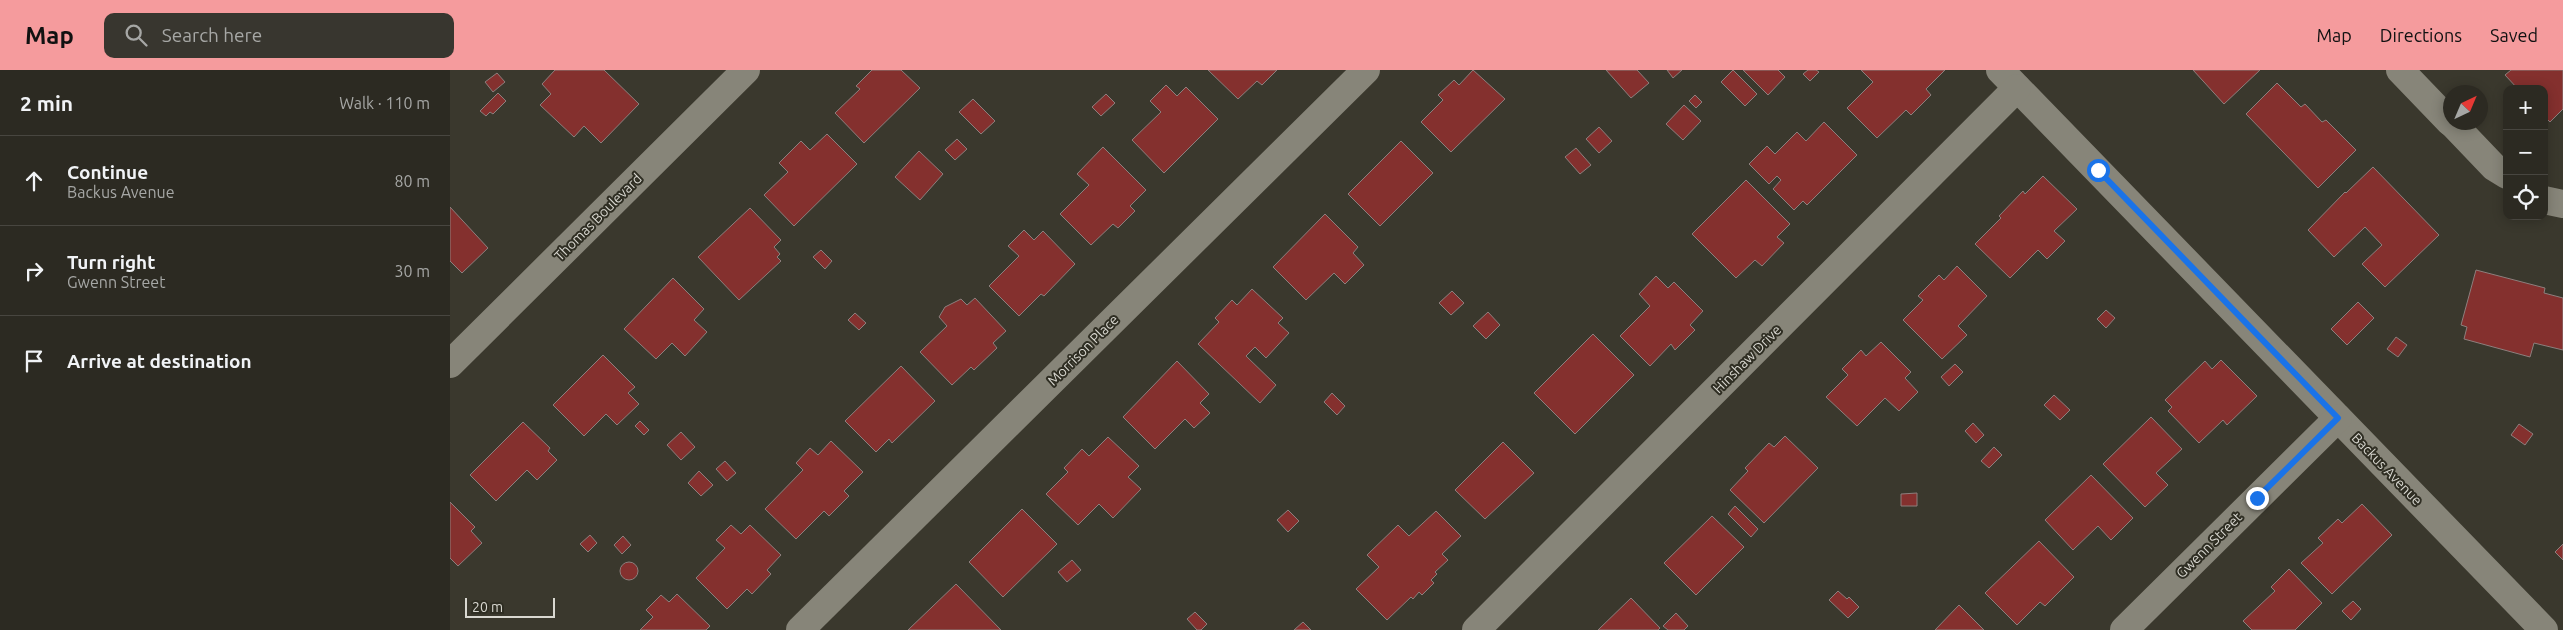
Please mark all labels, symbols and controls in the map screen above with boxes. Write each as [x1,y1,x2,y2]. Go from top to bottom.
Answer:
search box [104,13,454,58]
icon: search [122,21,150,49]
text: Map [25,22,74,49]
text: Search here [162,24,262,46]
text: Map [2316,25,2352,45]
text: Directions [2380,25,2462,45]
text: Saved [2490,25,2538,45]
north arrow [2443,85,2488,130]
map controls [2503,85,2548,220]
button: + [2503,85,2548,130]
text: 2 min [20,91,73,115]
text: Walk · 110 m [339,94,430,112]
button: − [2503,130,2548,175]
route start [2087,159,2110,182]
text: Continue [67,161,148,183]
icon: ahead [20,167,48,195]
street label: Thomas Boulevard [551,170,645,264]
text: 80 m [394,172,430,190]
button: locate [2503,175,2548,220]
text: Backus Avenue [67,183,175,201]
text: Turn right [67,251,155,273]
icon: right [20,257,48,285]
text: 30 m [394,262,430,280]
text: Gwenn Street [67,273,165,291]
street label: Morrison Place [1044,311,1122,389]
street label: Hinshaw Drive [1710,322,1784,396]
icon: arrive [20,347,48,375]
text: Arrive at destination [67,350,252,372]
street label: Backus Avenue [2349,430,2425,508]
route end [2246,487,2269,510]
street label: Gwenn Street [2173,509,2245,581]
scale bar [465,595,555,618]
text: 20 m [472,599,503,615]

